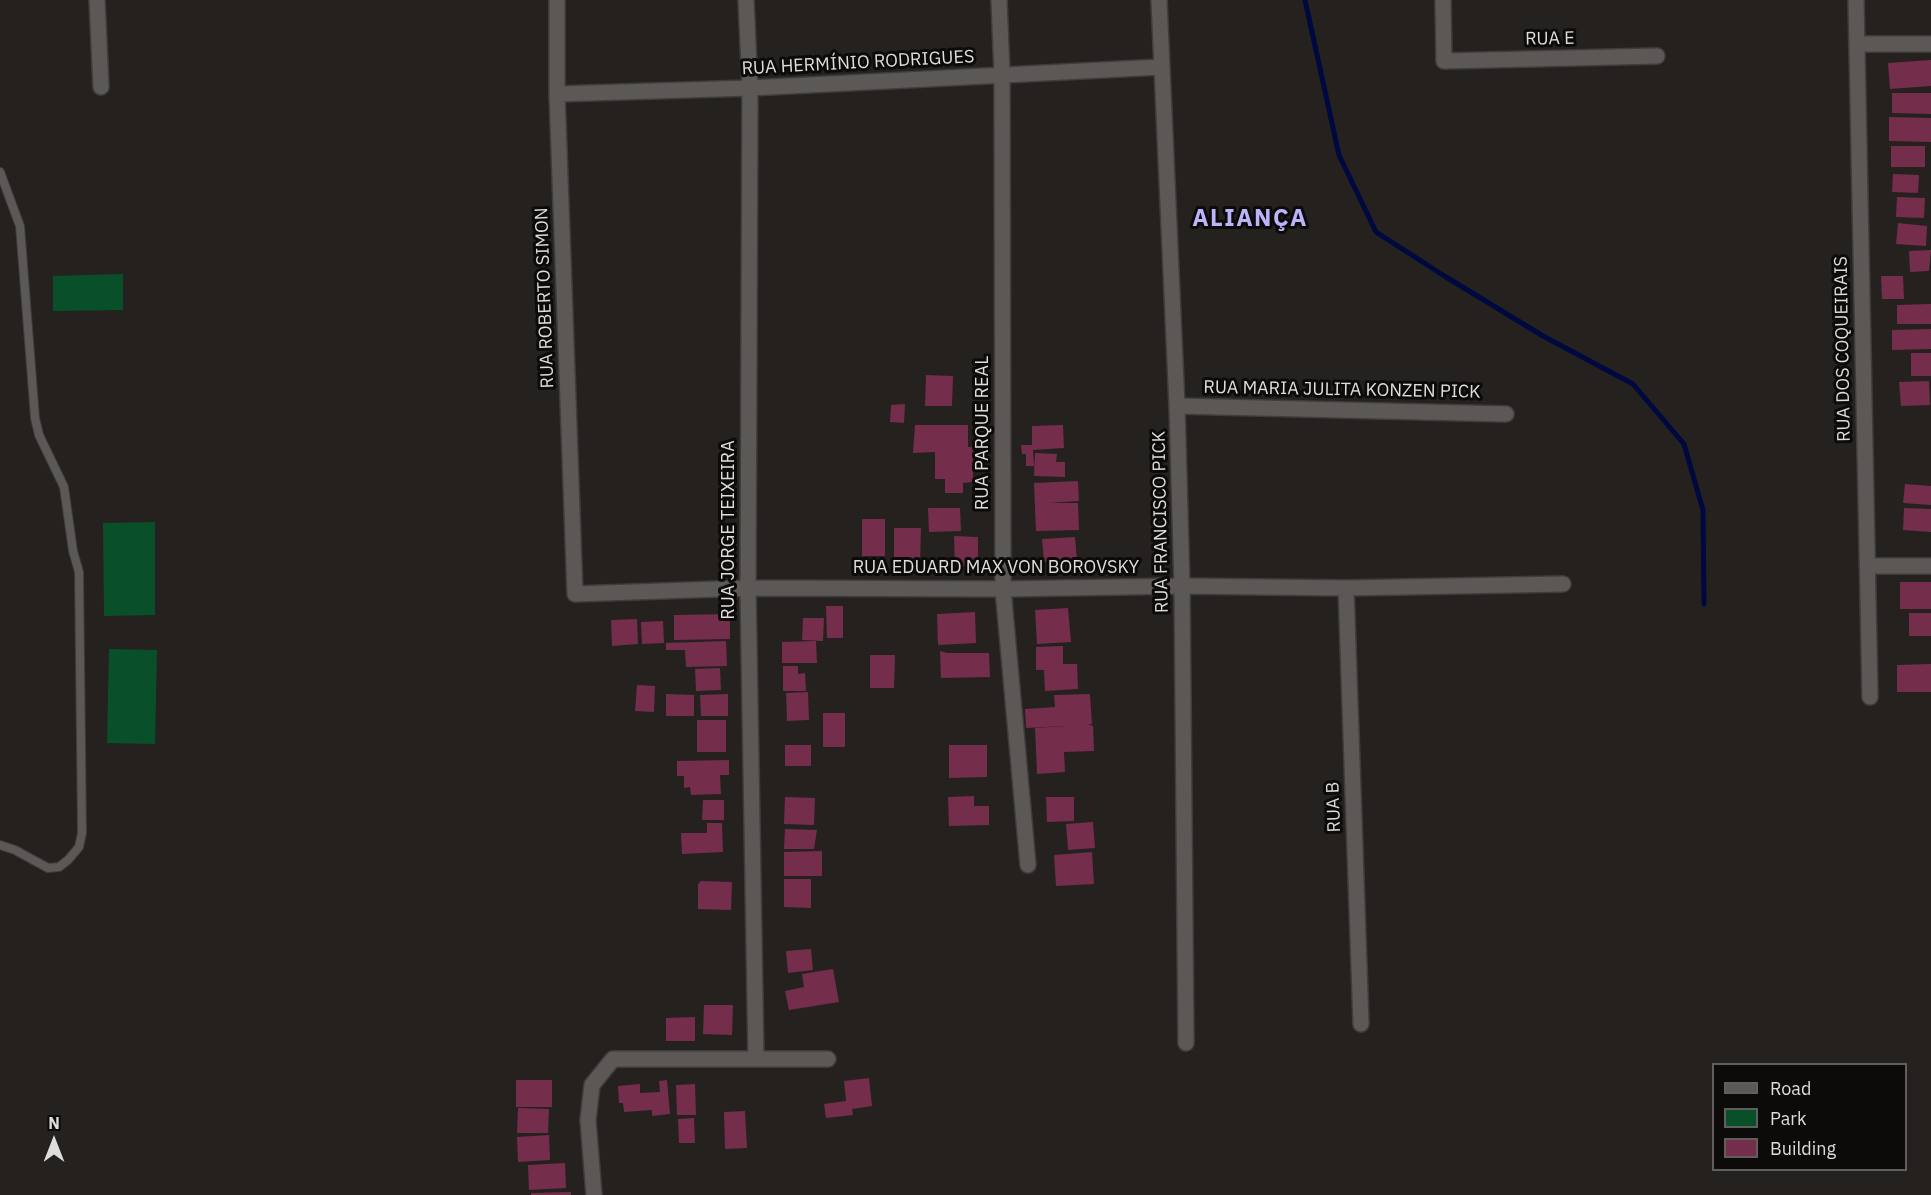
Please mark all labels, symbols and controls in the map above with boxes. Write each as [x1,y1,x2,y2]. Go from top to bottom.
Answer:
street label: RUA E [1525,28,1575,50]
street label: RUA HERMÍNIO RODRIGUES [741,46,975,80]
district label: ALIANÇA [1192,205,1308,233]
street label: RUA ROBERTO SIMON [531,207,559,389]
street label: RUA DOS COQUEIRAIS [1831,256,1855,442]
street label: RUA PARQUE REAL [972,356,994,510]
street label: RUA MARIA JULITA KONZEN PICK [1203,377,1481,403]
street label: RUA FRANCISCO PICK [1149,431,1173,613]
street label: RUA JORGE TEIXEIRA [718,440,740,620]
street label: RUA EDUARD MAX VON BOROVSKY [853,557,1139,579]
street label: RUA B [1322,781,1346,833]
legend [1712,1063,1907,1171]
text: Road [1770,1077,1811,1100]
text: Park [1770,1107,1806,1130]
north arrow [24,1111,84,1171]
text: N [48,1113,60,1133]
text: Building [1770,1137,1836,1160]

